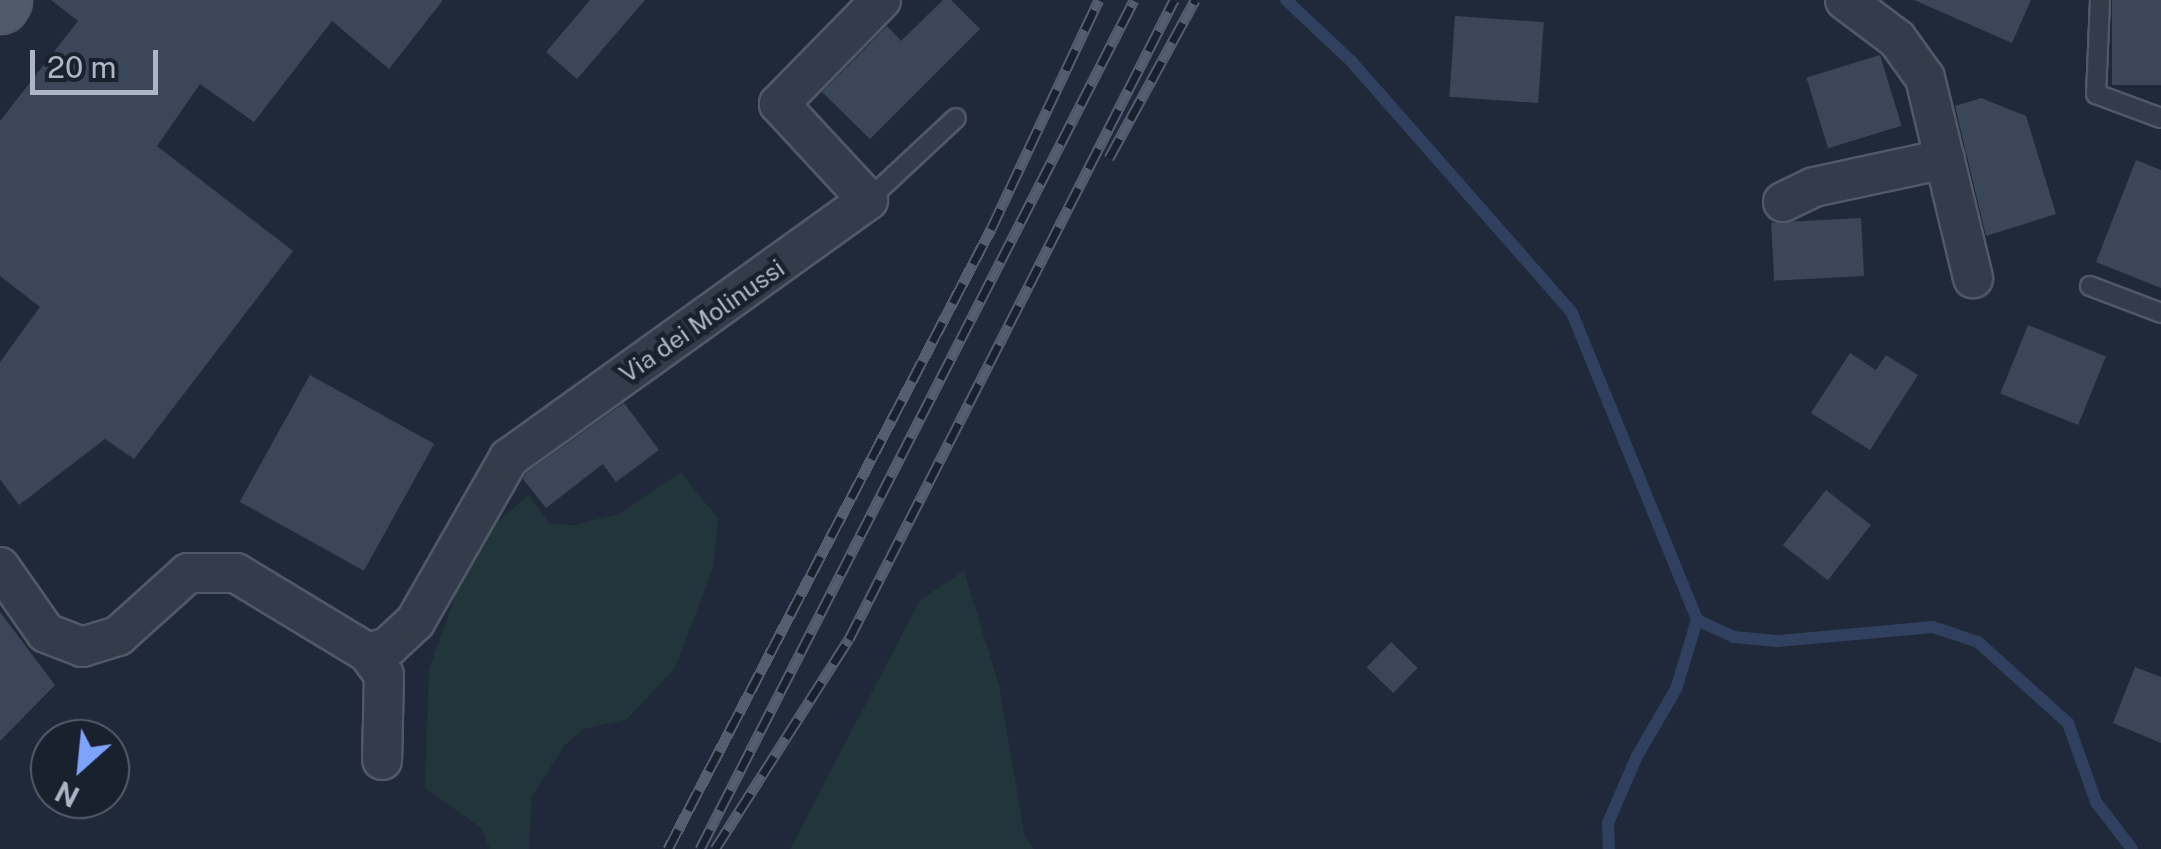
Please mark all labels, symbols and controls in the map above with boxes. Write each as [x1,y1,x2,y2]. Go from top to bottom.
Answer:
scale bar [35,30,162,92]
text: 20 m [47,49,116,85]
street label: Via dei Molinussi [614,253,790,389]
north arrow [30,719,130,819]
text: N [50,775,84,814]

